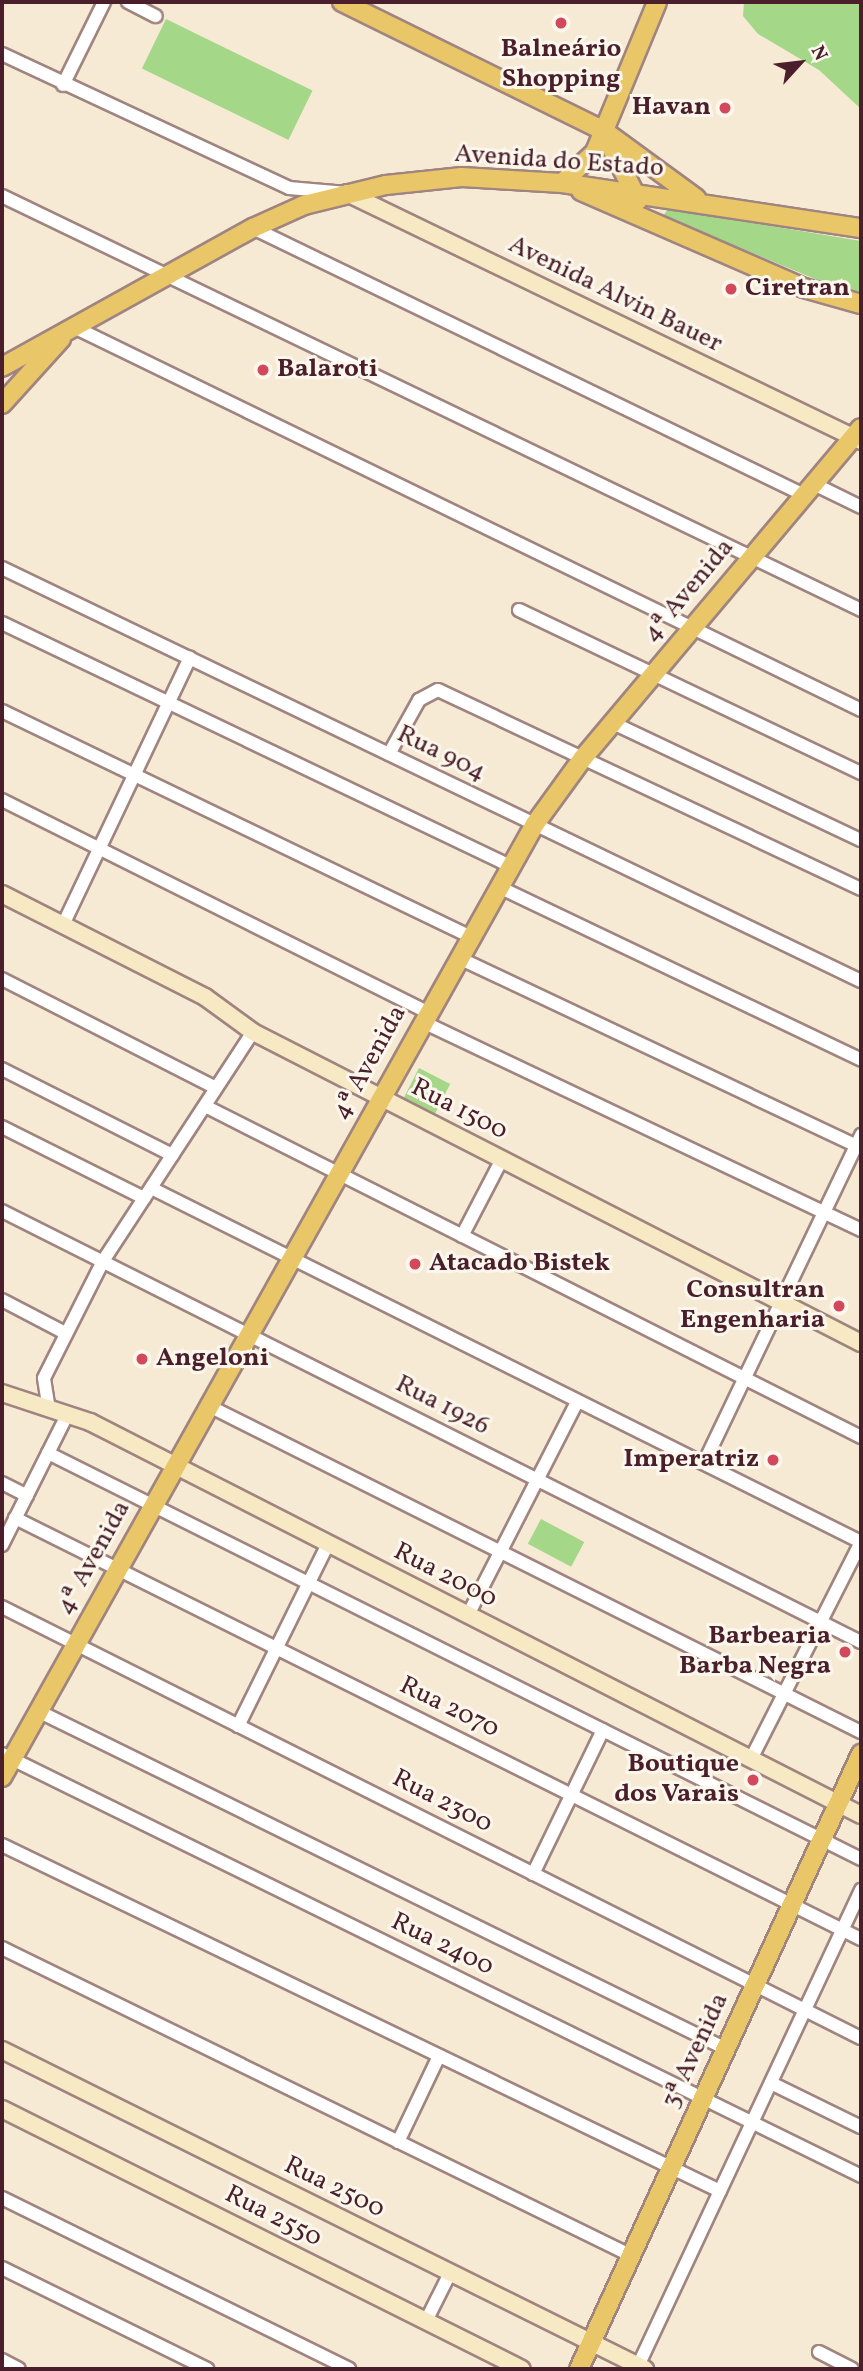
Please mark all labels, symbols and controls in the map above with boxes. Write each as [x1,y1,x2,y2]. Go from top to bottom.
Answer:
marker: Balneário Shopping [553,15,569,31]
north arrow [765,28,835,98]
place label: Balneário Shopping [501,34,621,96]
text: N [804,41,833,66]
place label: Havan [632,92,711,124]
marker: Havan [717,100,733,116]
street label: Avenida do Estado [453,139,665,185]
street label: Avenida Alvin Bauer [503,230,727,360]
place label: Ciretran [745,273,850,305]
marker: Ciretran [723,281,739,297]
place label: Balaroti [277,354,378,386]
marker: Balaroti [255,362,271,378]
street label: 4ª Avenida [637,533,741,649]
street label: Rua 904 [391,719,491,789]
street label: 4ª Avenida [326,1001,414,1125]
street label: Rua 1500 [405,1072,513,1148]
place label: Atacado Bistek [429,1248,610,1280]
marker: Atacado Bistek [407,1256,423,1272]
place label: Consultran Engenharia [680,1275,825,1336]
marker: Consultran Engenharia [831,1298,847,1314]
place label: Angeloni [156,1343,269,1375]
marker: Angeloni [134,1351,150,1367]
street label: Rua 1926 [390,1369,494,1443]
place label: Imperatriz [623,1444,759,1476]
marker: Imperatriz [765,1452,781,1468]
street label: 4ª Avenida [50,1496,138,1620]
street label: Rua 2000 [388,1537,502,1615]
place label: Barbearia Barba Negra [679,1621,831,1682]
marker: Barbearia Barba Negra [837,1644,853,1660]
street label: Rua 2070 [394,1670,504,1746]
place label: Boutique dos Varais [614,1749,739,1810]
street label: Rua 2300 [387,1764,497,1840]
marker: Boutique dos Varais [745,1772,761,1788]
street label: Rua 2400 [385,1907,499,1983]
street label: 3ª Avenida [656,1989,736,2113]
street label: Rua 2500 [278,2150,390,2226]
street label: Rua 2550 [219,2179,327,2255]

